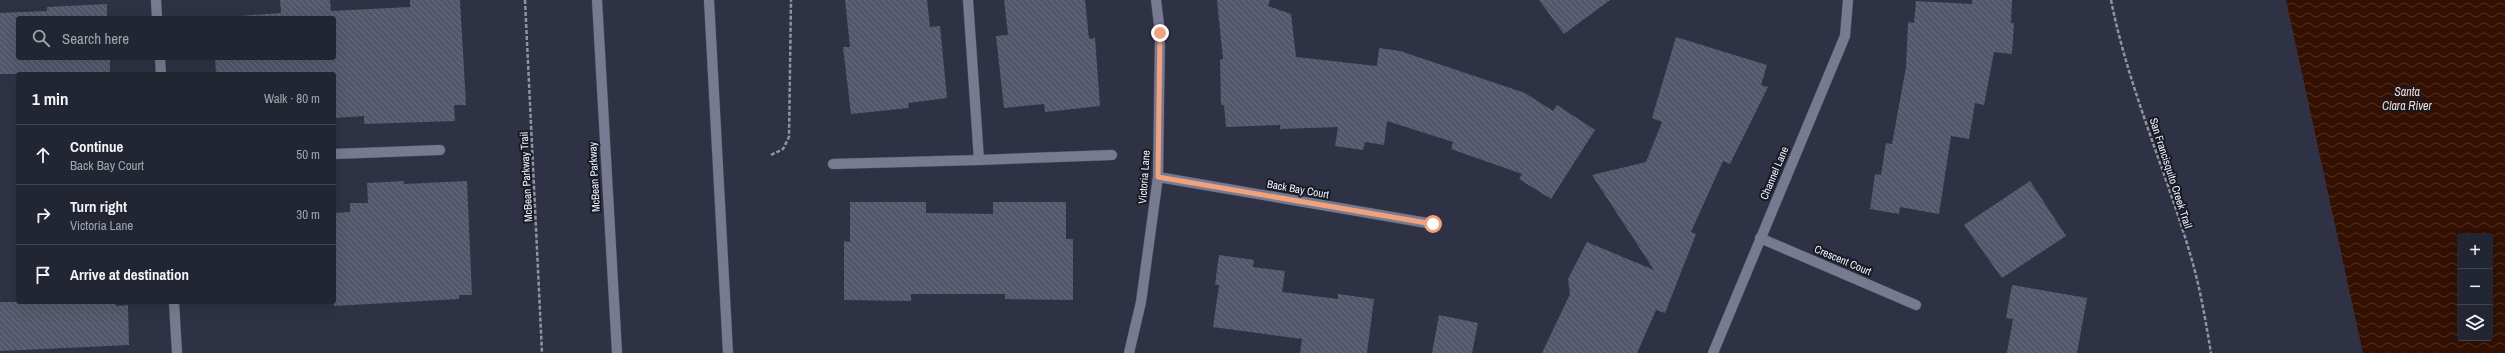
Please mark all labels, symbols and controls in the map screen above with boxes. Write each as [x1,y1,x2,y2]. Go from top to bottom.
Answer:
search box [16,16,336,60]
route end [1151,24,1169,42]
icon: search [30,27,52,49]
text: Search here [62,28,129,49]
water label: Santa Clara River [2382,84,2433,114]
text: 1 min [32,87,68,110]
text: Walk · 80 m [264,90,320,107]
street label: San Francisquito Creek Trail [2147,116,2195,230]
street label: McBean Parkway Trail [517,132,535,222]
text: Continue [70,136,123,157]
street label: McBean Parkway [585,141,603,212]
icon: ahead [32,144,54,166]
street label: Channel Lane [1757,144,1791,202]
text: 50 m [296,146,320,163]
street label: Victoria Lane [1135,150,1153,204]
text: Back Bay Court [70,157,144,174]
street label: Back Bay Court [1266,177,1331,201]
text: Turn right [70,196,127,217]
icon: right [32,204,54,226]
text: 30 m [296,206,320,223]
route start [1424,215,1442,233]
text: Victoria Lane [70,217,133,234]
map controls [2457,233,2493,341]
button: + [2457,233,2493,269]
street label: Crescent Court [1812,242,1874,278]
icon: arrive [32,264,54,286]
text: Arrive at destination [70,264,189,285]
button: − [2457,269,2493,305]
button: layers [2457,305,2493,341]

